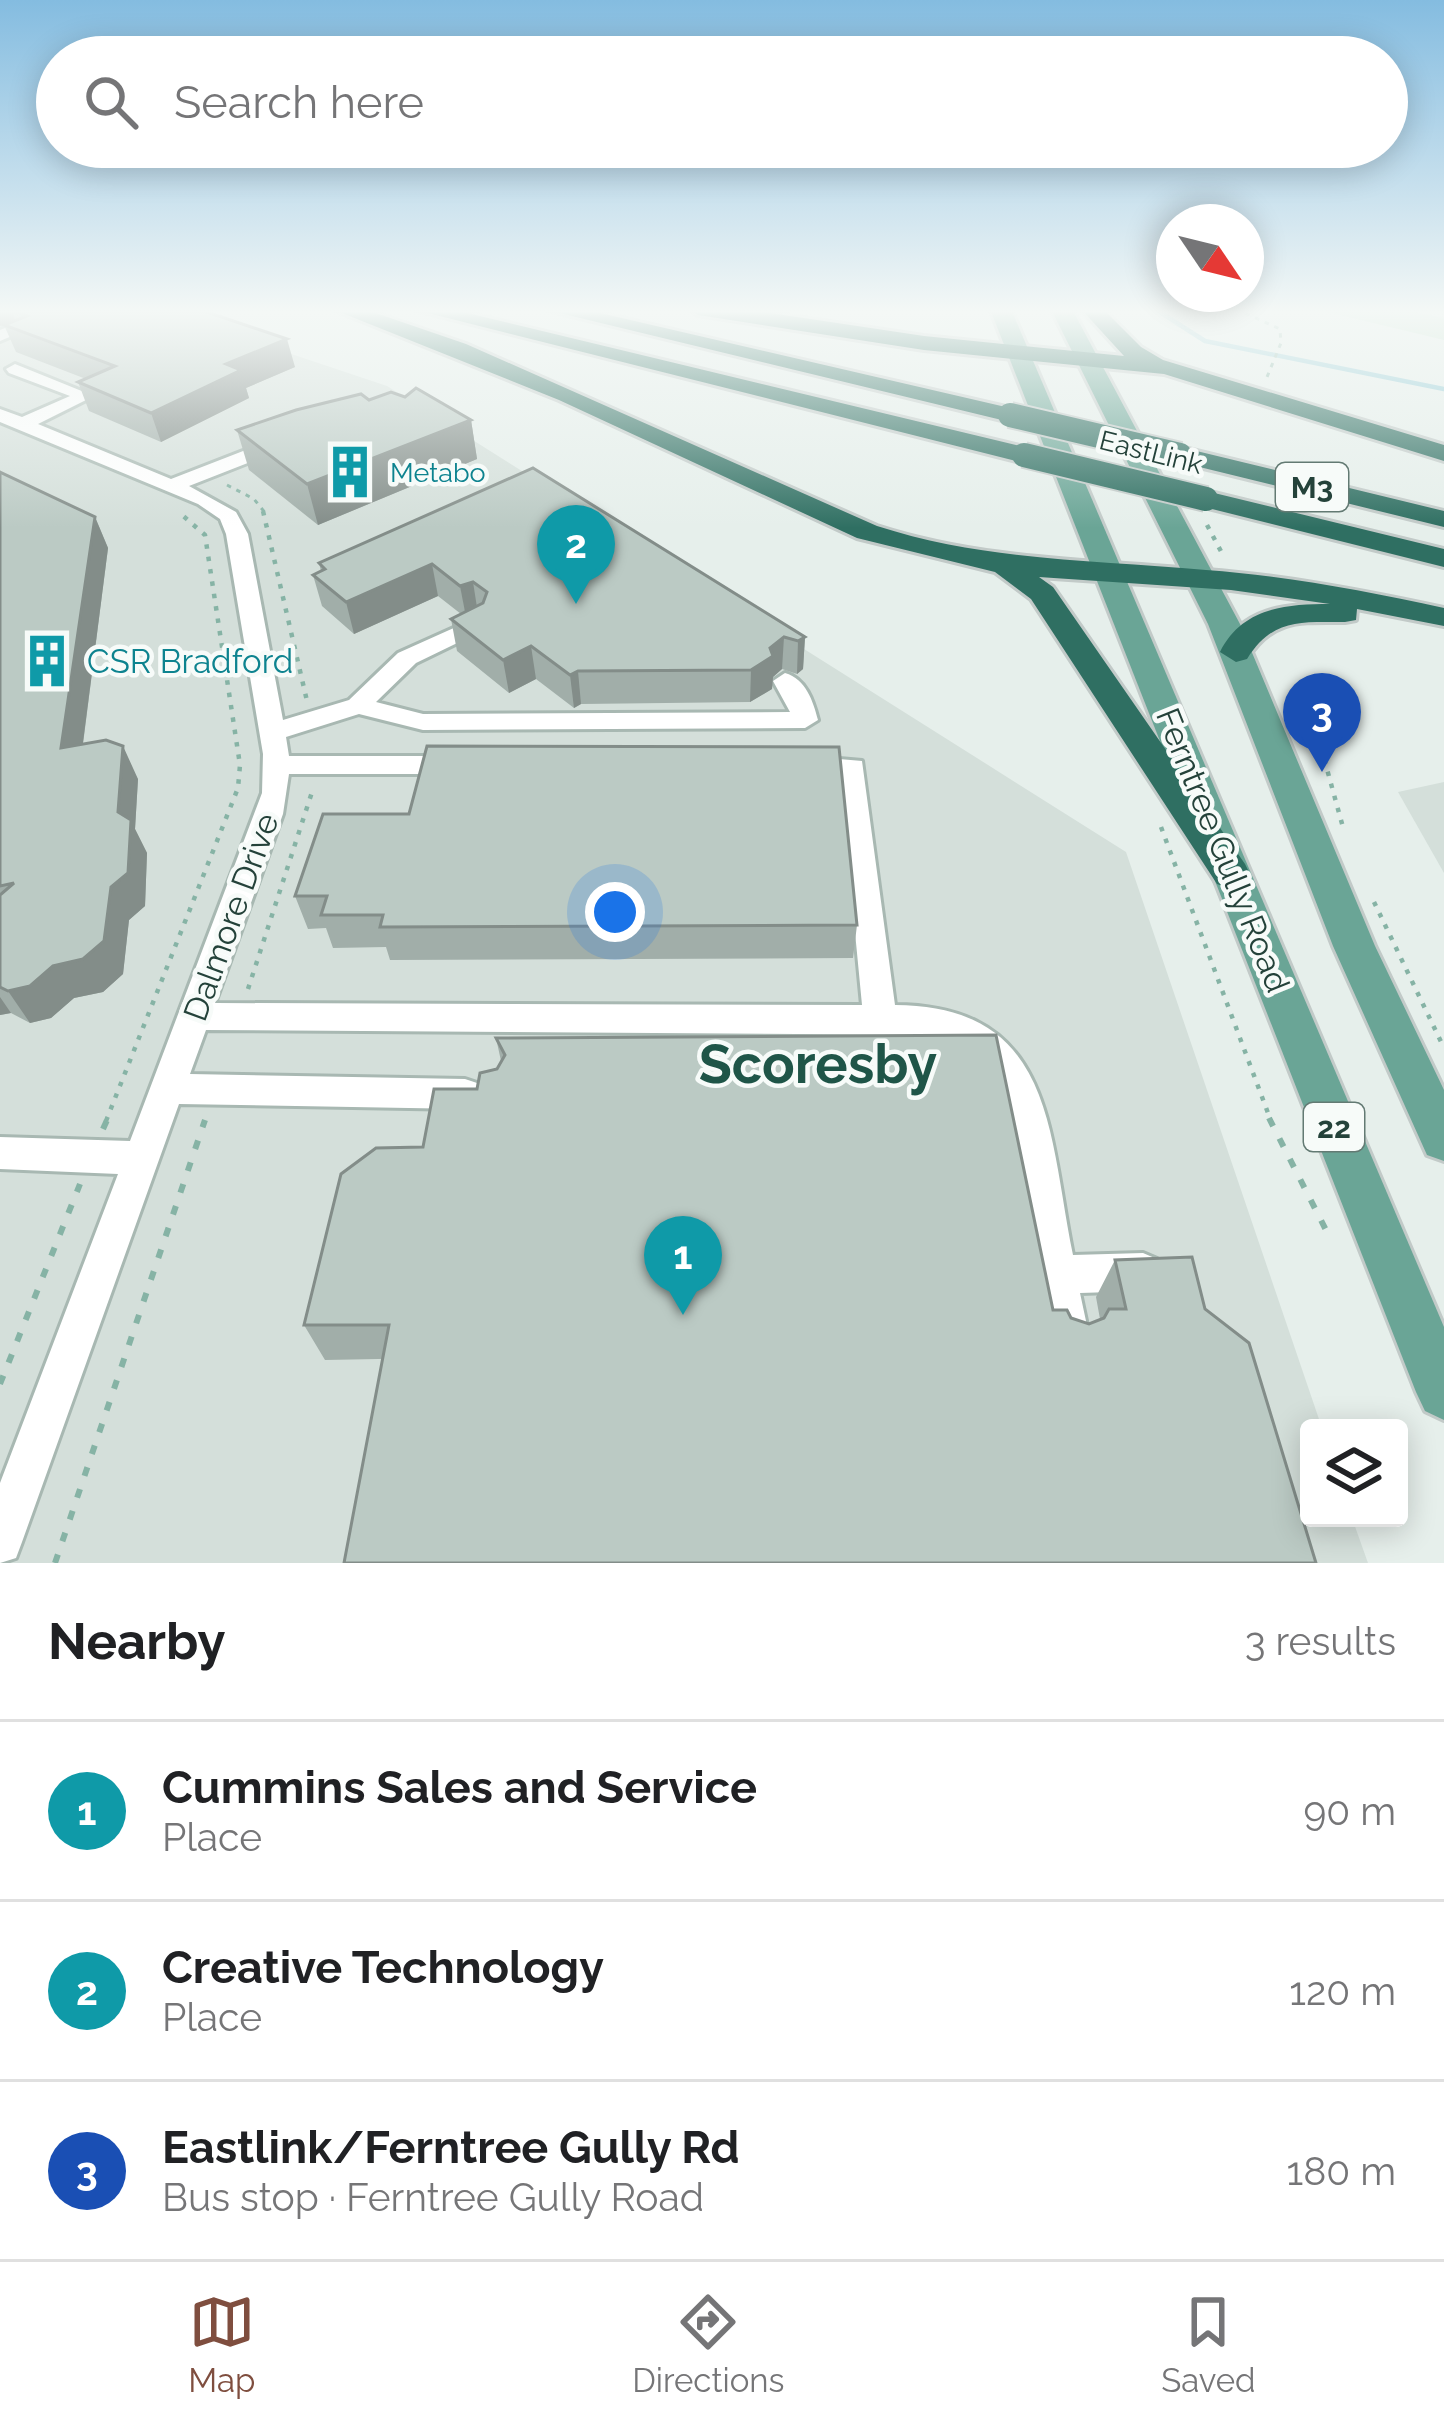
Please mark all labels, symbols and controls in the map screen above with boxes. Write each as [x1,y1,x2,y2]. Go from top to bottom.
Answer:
search box [36,36,1408,168]
icon: search [78,69,144,135]
text: Search here [174,76,424,129]
north arrow [1156,204,1264,312]
street label: EastLink [1096,424,1206,480]
building icon: Metabo [321,443,379,501]
place label: Metabo [390,457,486,488]
road number: M3 [1276,463,1348,511]
pin: 2 [537,505,615,604]
building icon: CSR Bradford [18,632,76,690]
place label: CSR Bradford [87,642,293,681]
pin: 3 [1283,673,1361,772]
street label: Ferntree Gully Road [1148,702,1298,998]
street label: Dalmore Drive [175,808,287,1026]
your location [585,882,645,942]
district label: Scoresby [699,1032,938,1096]
road number: 22 [1304,1103,1364,1151]
pin: 1 [644,1216,722,1315]
map controls [1300,1419,1408,1527]
button: layers [1300,1419,1408,1527]
text: Nearby [48,1611,225,1671]
text: 3 results [1245,1618,1396,1664]
text: Cummins Sales and Service [162,1761,757,1814]
text: 1 [77,1788,97,1834]
text: 90 m [1303,1788,1396,1834]
text: Place [162,1814,262,1860]
text: Creative Technology [162,1941,604,1994]
text: 2 [76,1968,98,2014]
text: 120 m [1289,1968,1396,2014]
text: Place [162,1994,262,2040]
text: Eastlink/Ferntree Gully Rd [162,2121,740,2174]
text: 3 [76,2148,98,2194]
text: 180 m [1287,2148,1396,2194]
text: Bus stop · Ferntree Gully Road [162,2174,704,2220]
tab: Map [188,2289,255,2400]
tab: Directions [632,2289,785,2400]
tab: Saved [1161,2289,1256,2400]

